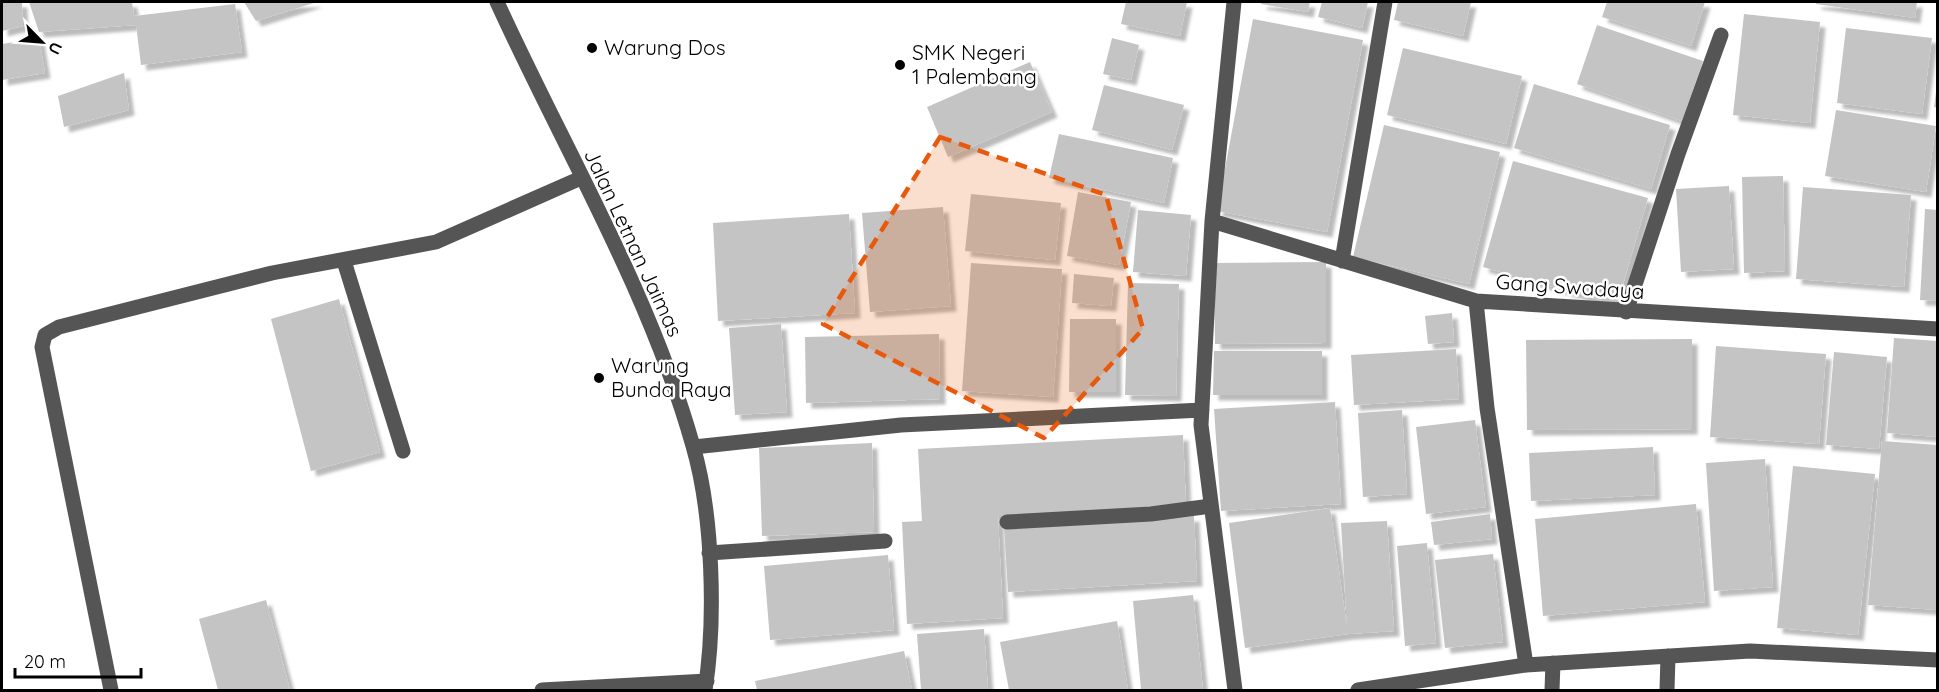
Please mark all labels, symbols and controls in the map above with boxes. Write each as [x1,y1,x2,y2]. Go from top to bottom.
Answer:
north arrow [12,12,72,72]
place label: Warung Dos [604,34,726,60]
text: U [44,39,67,58]
place label: SMK Negeri 1 Palembang [912,39,1037,89]
marker: Warung Dos [585,41,599,55]
marker: SMK Negeri 1 Palembang [893,58,907,72]
street label: Jalan Letnan Jaimas [579,145,689,341]
street label: Gang Swadaya [1495,268,1645,304]
place label: Warung Bunda Raya [611,352,731,402]
marker: Warung Bunda Raya [592,371,606,385]
scale bar [15,641,141,679]
text: 20 m [24,650,66,673]

